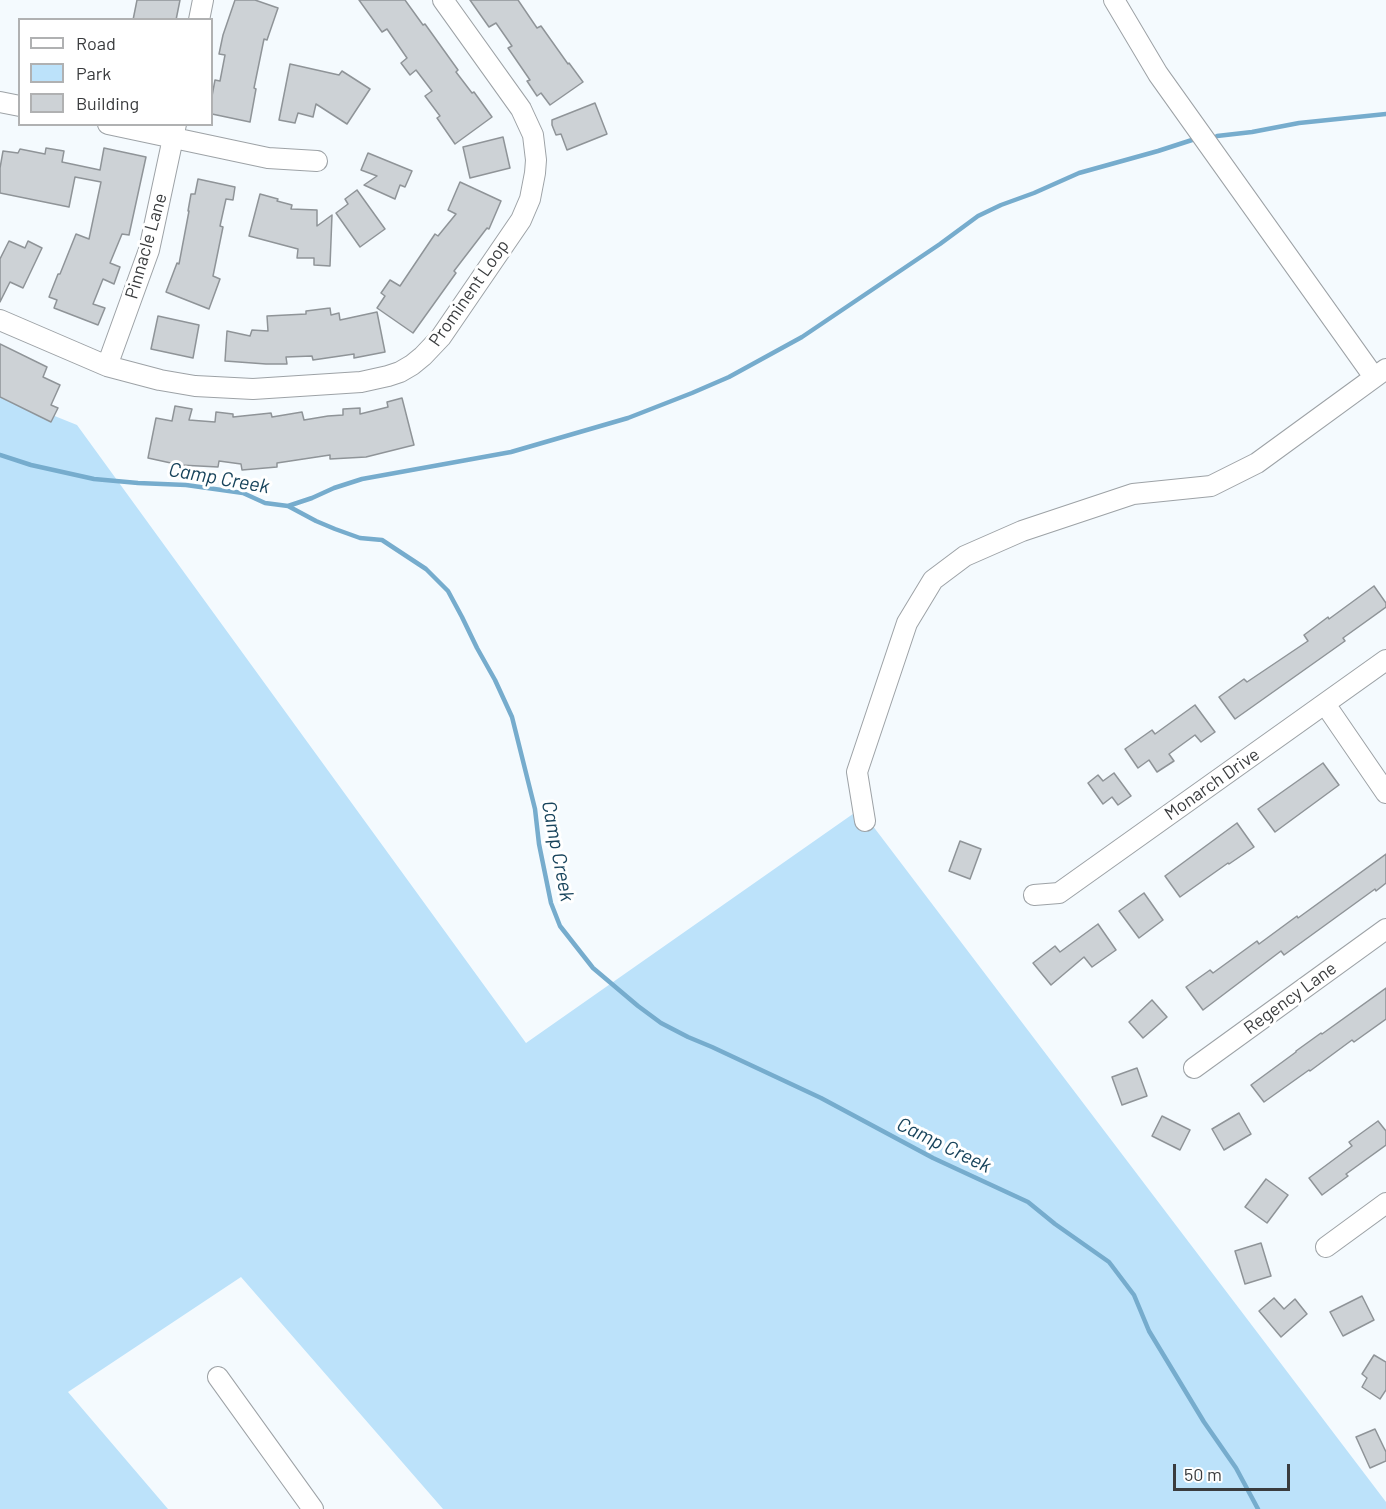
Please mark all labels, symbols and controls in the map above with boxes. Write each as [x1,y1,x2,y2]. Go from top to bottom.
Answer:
legend [18,18,213,126]
text: Road [76,32,116,54]
text: Park [76,62,111,84]
text: Building [76,92,139,114]
street label: Pinnacle Lane [121,191,171,301]
street label: Prominent Loop [424,236,514,350]
water label: Camp Creek [167,457,271,499]
street label: Monarch Drive [1160,743,1264,825]
water label: Camp Creek [536,799,580,903]
street label: Regency Lane [1240,957,1340,1039]
water label: Camp Creek [893,1112,995,1178]
scale bar [1176,1452,1293,1490]
text: 50 m [1184,1463,1222,1485]

